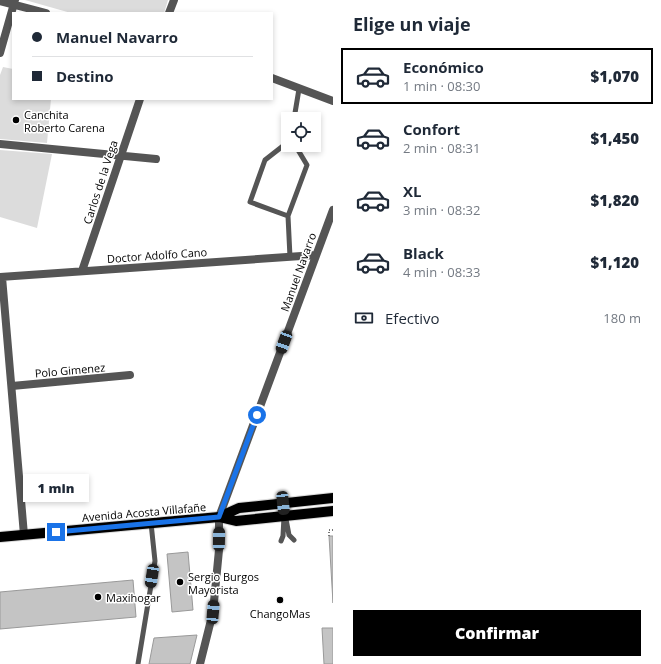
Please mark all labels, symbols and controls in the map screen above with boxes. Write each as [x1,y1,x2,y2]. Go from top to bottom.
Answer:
text: Elige un viaje [353,12,471,36]
text: Manuel Navarro [56,27,178,47]
text: Económico [403,57,484,77]
icon: car [355,58,391,94]
text: Destino [56,66,114,86]
text: $1,070 [591,66,639,86]
text: 1 min · 08:30 [403,77,480,95]
place label: Canchita Roberto Carena [24,107,105,135]
map controls [281,112,321,152]
button: locate [281,112,321,152]
marker: Canchita Roberto Carena [11,115,21,125]
text: Confort [403,119,460,139]
icon: car [355,120,391,156]
text: $1,450 [591,128,639,148]
street label: Carlos de la Vega [79,138,121,226]
text: 2 min · 08:31 [403,139,480,157]
text: XL [403,181,421,201]
icon: car [355,182,391,218]
text: $1,820 [591,190,639,210]
text: 3 min · 08:32 [403,201,480,219]
street label: Manuel Navarro [277,230,319,314]
text: Black [403,243,444,263]
street label: Doctor Adolfo Cano [106,244,208,266]
icon: car [355,244,391,280]
text: $1,120 [591,252,639,272]
text: 4 min · 08:33 [403,263,480,281]
icon: cash [353,307,375,329]
text: Efectivo [385,308,440,328]
text: 180 m [603,309,641,327]
car [274,329,294,355]
street label: Polo Gimenez [34,359,106,381]
route start [248,406,266,424]
callout: 1 min [23,474,89,502]
text: 1 min [38,479,74,497]
car [276,490,290,516]
street label: Avenida Acosta Villafañe [81,499,207,525]
route end [47,523,65,541]
car [213,527,225,551]
car [144,563,160,589]
place label: Sergio Burgos Mayorista [188,569,259,597]
marker: Sergio Burgos Mayorista [175,577,185,587]
place label: Maxihogar [106,590,161,605]
marker: Maxihogar [93,592,103,602]
marker: ChangoMas [275,595,285,605]
car [206,600,220,624]
place label: ChangoMas [250,606,310,621]
button: Confirmar [353,610,641,656]

